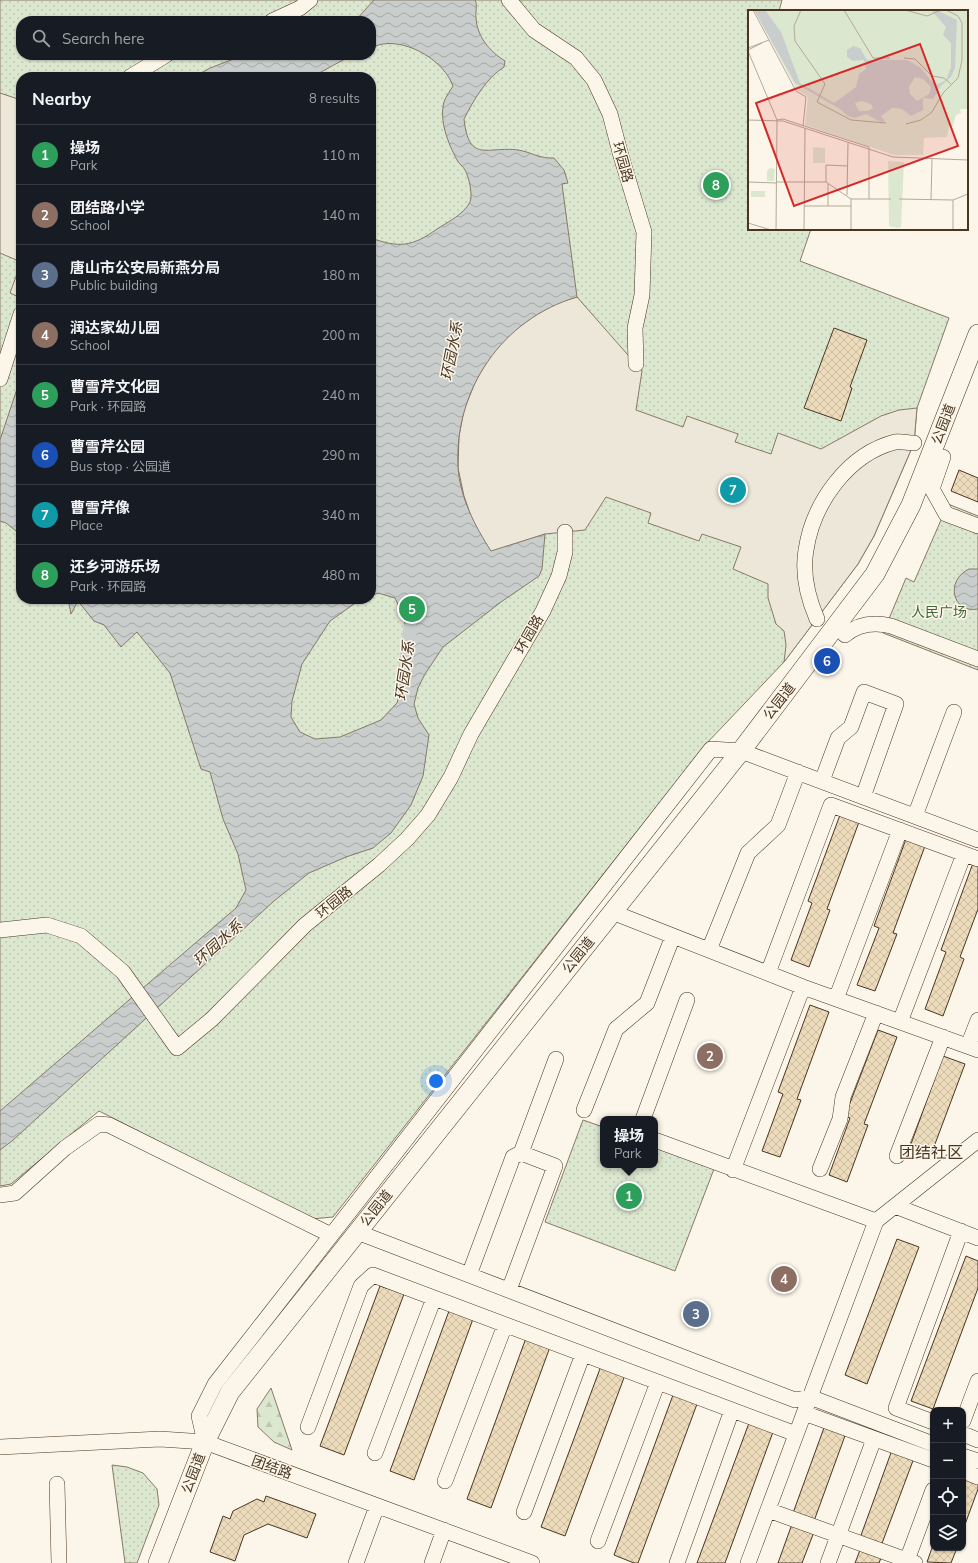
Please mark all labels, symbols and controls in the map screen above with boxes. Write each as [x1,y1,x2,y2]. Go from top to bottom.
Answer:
inset map [748,10,968,230]
search box [16,16,376,60]
icon: search [30,27,52,49]
text: Search here [62,29,144,48]
text: Nearby [32,88,91,109]
text: 8 results [309,90,360,106]
text: 操场 [70,138,100,157]
street label: 环园路 [609,139,637,185]
text: 1 [41,147,49,163]
text: 110 m [322,147,360,163]
text: Park [70,157,97,173]
pin: 8 [703,170,729,200]
text: 团结路小学 [70,198,145,217]
text: 2 [41,207,49,223]
text: 140 m [322,207,360,223]
text: School [70,217,110,233]
text: 唐山市公安局新燕分局 [70,258,220,277]
text: 3 [41,267,49,283]
text: 180 m [322,267,360,283]
text: Public building [70,277,158,293]
text: 润达家幼儿园 [70,318,160,337]
water label: 环园水系 [436,319,467,382]
text: 4 [41,327,49,343]
text: 200 m [322,327,360,343]
text: School [70,337,110,353]
text: 曹雪芹文化园 [70,377,160,396]
text: 5 [41,387,49,403]
text: 240 m [322,387,360,403]
text: Park · 环园路 [70,398,146,414]
street label: 公园道 [927,401,959,447]
text: 曹雪芹公园 [70,437,145,456]
text: 6 [41,447,49,463]
text: 290 m [322,447,360,463]
text: Bus stop · 公园道 [70,458,171,474]
pin: 7 [720,475,746,505]
text: 曹雪芹像 [70,498,130,517]
text: 7 [41,507,49,523]
text: 340 m [322,507,360,523]
text: Place [70,517,103,533]
text: 还乡河游乐场 [70,557,160,576]
text: 8 [41,567,49,583]
text: 480 m [322,567,360,583]
text: Park · 环园路 [70,578,146,594]
pin: 5 [399,594,425,624]
park label: 人民广场 [911,603,967,621]
street label: 环园路 [511,611,547,657]
water label: 环园水系 [391,639,418,702]
pin: 6 [814,646,840,676]
street label: 公园道 [759,679,799,723]
street label: 环园路 [312,882,356,922]
water label: 环园水系 [189,915,247,970]
street label: 公园道 [558,933,598,977]
pin: 2 [697,1041,723,1071]
your location [426,1071,446,1091]
popup [600,1116,658,1168]
text: 操场 [614,1126,644,1145]
district label: 团结社区 [899,1142,963,1162]
text: Park [614,1145,641,1161]
pin: 1 [616,1181,642,1211]
street label: 公园道 [356,1186,396,1230]
pin: 4 [771,1264,797,1294]
pin: 3 [683,1299,709,1329]
map controls [930,1407,966,1551]
button: + [930,1407,966,1443]
button: − [930,1443,966,1479]
street label: 公园道 [177,1450,209,1496]
street label: 团结路 [249,1451,295,1483]
button: locate [930,1479,966,1515]
button: layers [930,1515,966,1551]

